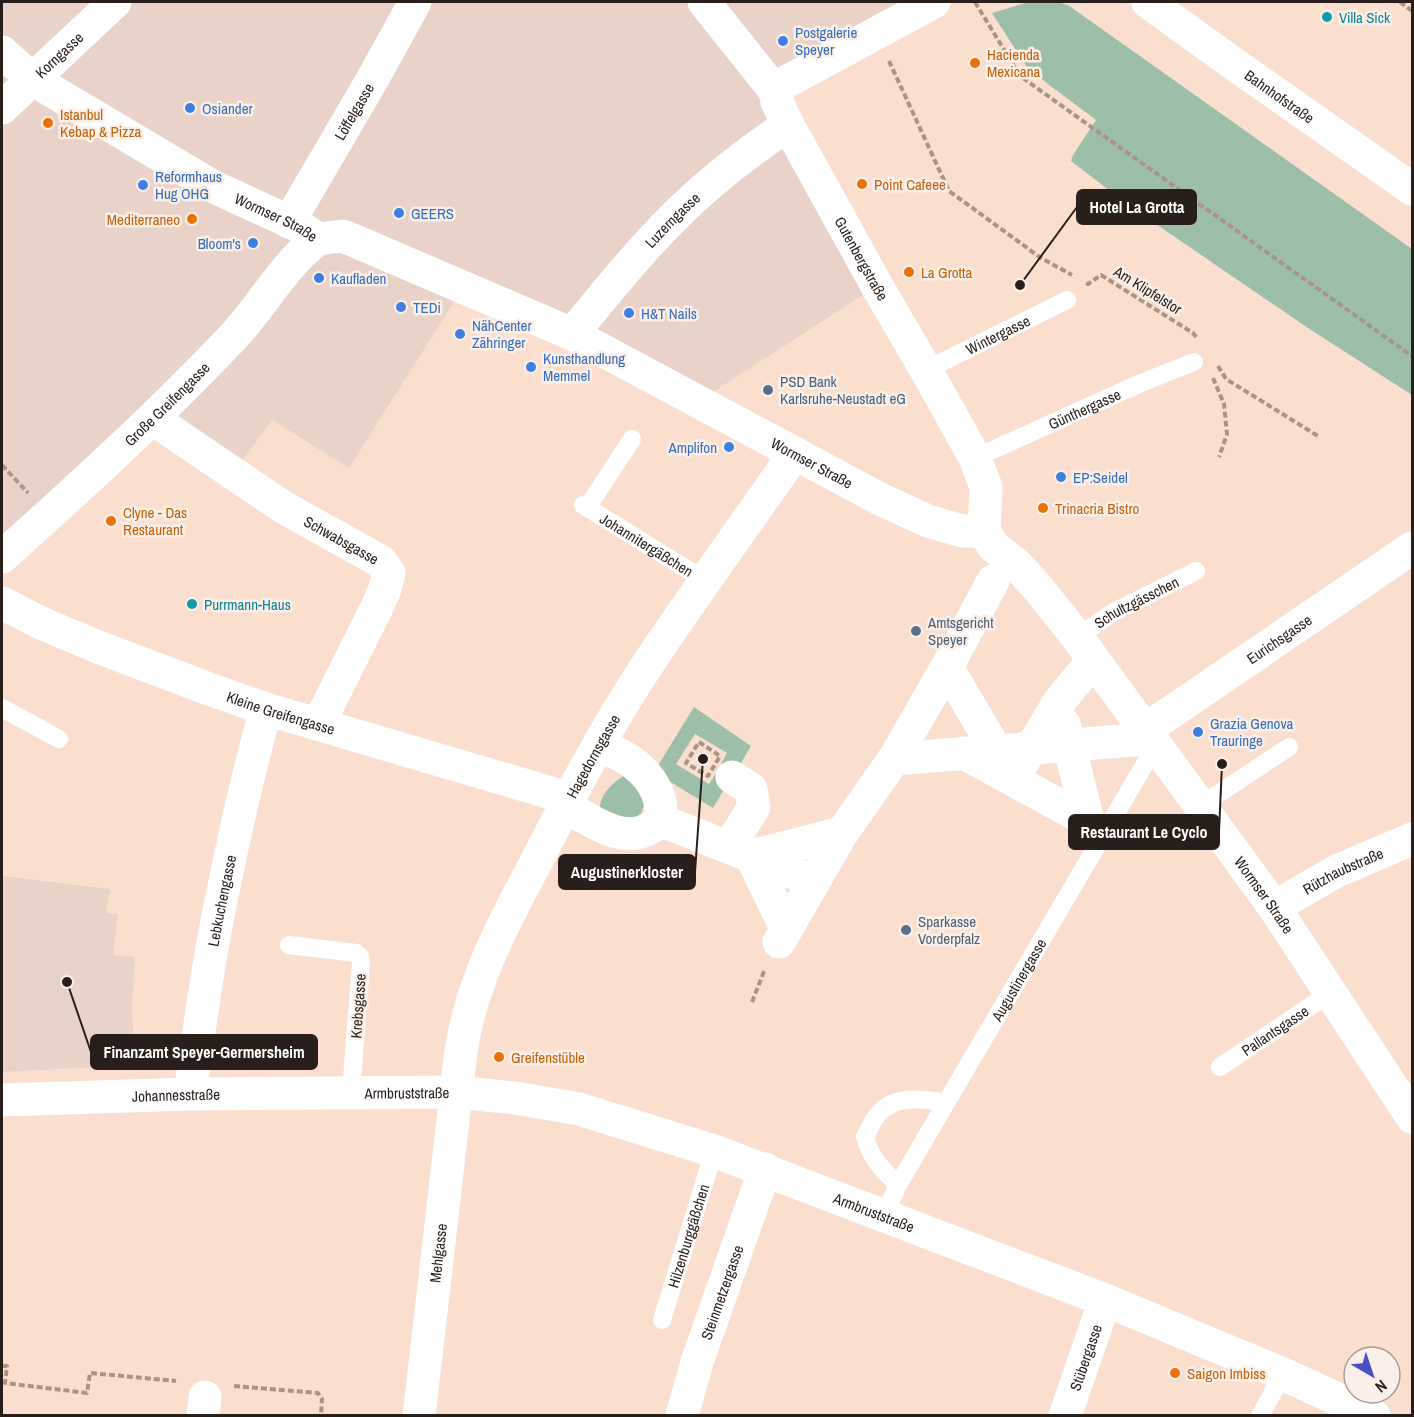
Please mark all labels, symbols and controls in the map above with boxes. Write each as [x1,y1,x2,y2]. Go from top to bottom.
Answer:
place label: Villa Sick [1339,7,1391,28]
marker: Villa Sick [1320,10,1334,24]
place label: Postgalerie Speyer [795,22,857,60]
street label: Korngasse [30,27,88,82]
marker: Postgalerie Speyer [776,34,790,48]
place label: Hacienda Mexicana [987,44,1040,82]
marker: Hacienda Mexicana [968,56,982,70]
street label: Bahnhofstraße [1241,64,1319,128]
street label: Löffelgasse [329,79,379,144]
place label: Osiander [202,98,253,119]
marker: Osiander [183,101,197,115]
place label: Istanbul Kebap & Pizza [60,104,142,142]
marker: Istanbul Kebap & Pizza [41,116,55,130]
place label: Reformhaus Hug OHG [155,166,222,204]
place label: Point Cafeee [874,174,946,195]
marker: Point Cafeee [855,177,869,191]
marker: Reformhaus Hug OHG [136,178,150,192]
street label: Wormser Straße [231,187,322,246]
street label: Luzerngasse [640,187,704,252]
callout: Hotel La Grotta [1077,190,1196,224]
text: Hotel La Grotta [1090,196,1185,218]
place label: GEERS [411,203,454,224]
marker: GEERS [392,206,406,220]
place label: Mediterraneo [107,209,180,230]
marker: Mediterraneo [185,212,199,226]
street label: Gutenbergstraße [830,213,894,304]
place label: Bloom's [198,233,241,254]
marker: Bloom's [246,236,260,250]
street label: Am Klipfelstor [1109,260,1186,319]
place label: La Grotta [921,262,972,283]
marker: La Grotta [902,265,916,279]
place label: Kaufladen [331,268,386,289]
marker: Kaufladen [312,271,326,285]
place label: TEDi [413,297,441,318]
marker: TEDi [394,300,408,314]
place label: H&T Nails [641,303,697,324]
marker: H&T Nails [622,306,636,320]
street label: Wintergasse [962,310,1033,359]
place label: NähCenter Zähringer [472,315,531,353]
marker: NähCenter Zähringer [453,327,467,341]
place label: Kunsthandlung Memmel [543,348,625,386]
street label: Große Greifengasse [119,357,214,451]
marker: Kunsthandlung Memmel [524,360,538,374]
place label: PSD Bank Karlsruhe-Neustadt eG [780,371,906,409]
marker: PSD Bank Karlsruhe-Neustadt eG [761,383,775,397]
street label: Günthergasse [1045,383,1124,434]
street label: Wormser Straße [767,432,857,493]
place label: Amplifon [667,437,717,458]
marker: Amplifon [722,440,736,454]
place label: EP:Seidel [1073,467,1128,488]
marker: EP:Seidel [1054,470,1068,484]
place label: Trinacria Bistro [1055,498,1139,519]
marker: Trinacria Bistro [1036,501,1050,515]
place label: Clyne - Das Restaurant [123,502,187,540]
street label: Johannitergäßchen [596,508,697,581]
street label: Schwabsgasse [300,510,383,569]
marker: Clyne - Das Restaurant [104,514,118,528]
street label: Schultzgässchen [1090,571,1182,633]
place label: Purrmann-Haus [204,594,291,615]
marker: Purrmann-Haus [185,597,199,611]
street label: Eurichsgasse [1242,609,1316,668]
place label: Amtsgericht Speyer [927,612,994,650]
marker: Amtsgericht Speyer [909,624,923,638]
street label: Kleine Greifengasse [224,686,338,739]
street label: Hagedornsgasse [561,710,625,802]
place label: Grazia Genova Trauringe [1210,713,1294,751]
marker: Grazia Genova Trauringe [1191,725,1205,739]
callout: Restaurant Le Cyclo [1069,815,1219,849]
text: Restaurant Le Cyclo [1081,821,1207,843]
street label: Rützhaubstraße [1298,842,1387,899]
street label: Wormser Straße [1230,852,1299,937]
street label: Lebkuchengasse [202,853,241,948]
callout: Augustinerkloster [559,855,695,889]
text: Augustinerkloster [571,861,684,883]
place label: Sparkasse Vorderpfalz [918,911,980,949]
marker: Sparkasse Vorderpfalz [899,923,913,937]
street label: Augustinergasse [985,934,1051,1026]
street label: Krebsgasse [345,973,371,1039]
street label: Pallantsgasse [1237,1000,1313,1060]
callout: Finanzamt Speyer-Germersheim [91,1035,317,1069]
text: Finanzamt Speyer-Germersheim [103,1041,305,1063]
place label: Greifenstüble [511,1047,585,1068]
marker: Greifenstüble [492,1050,506,1064]
street label: Armbruststraße [363,1082,450,1103]
street label: Johannesstraße [131,1083,220,1106]
street label: Hilzenburggäßchen [662,1181,714,1290]
street label: Armbruststraße [830,1187,918,1237]
street label: Mehlgasse [424,1222,452,1284]
street label: Steinmetzergasse [695,1242,748,1343]
street label: Stübergasse [1064,1321,1106,1393]
north arrow [1342,1345,1402,1405]
place label: Saigon Imbiss [1187,1363,1266,1384]
marker: Saigon Imbiss [1168,1366,1182,1380]
text: N [1371,1375,1392,1398]

